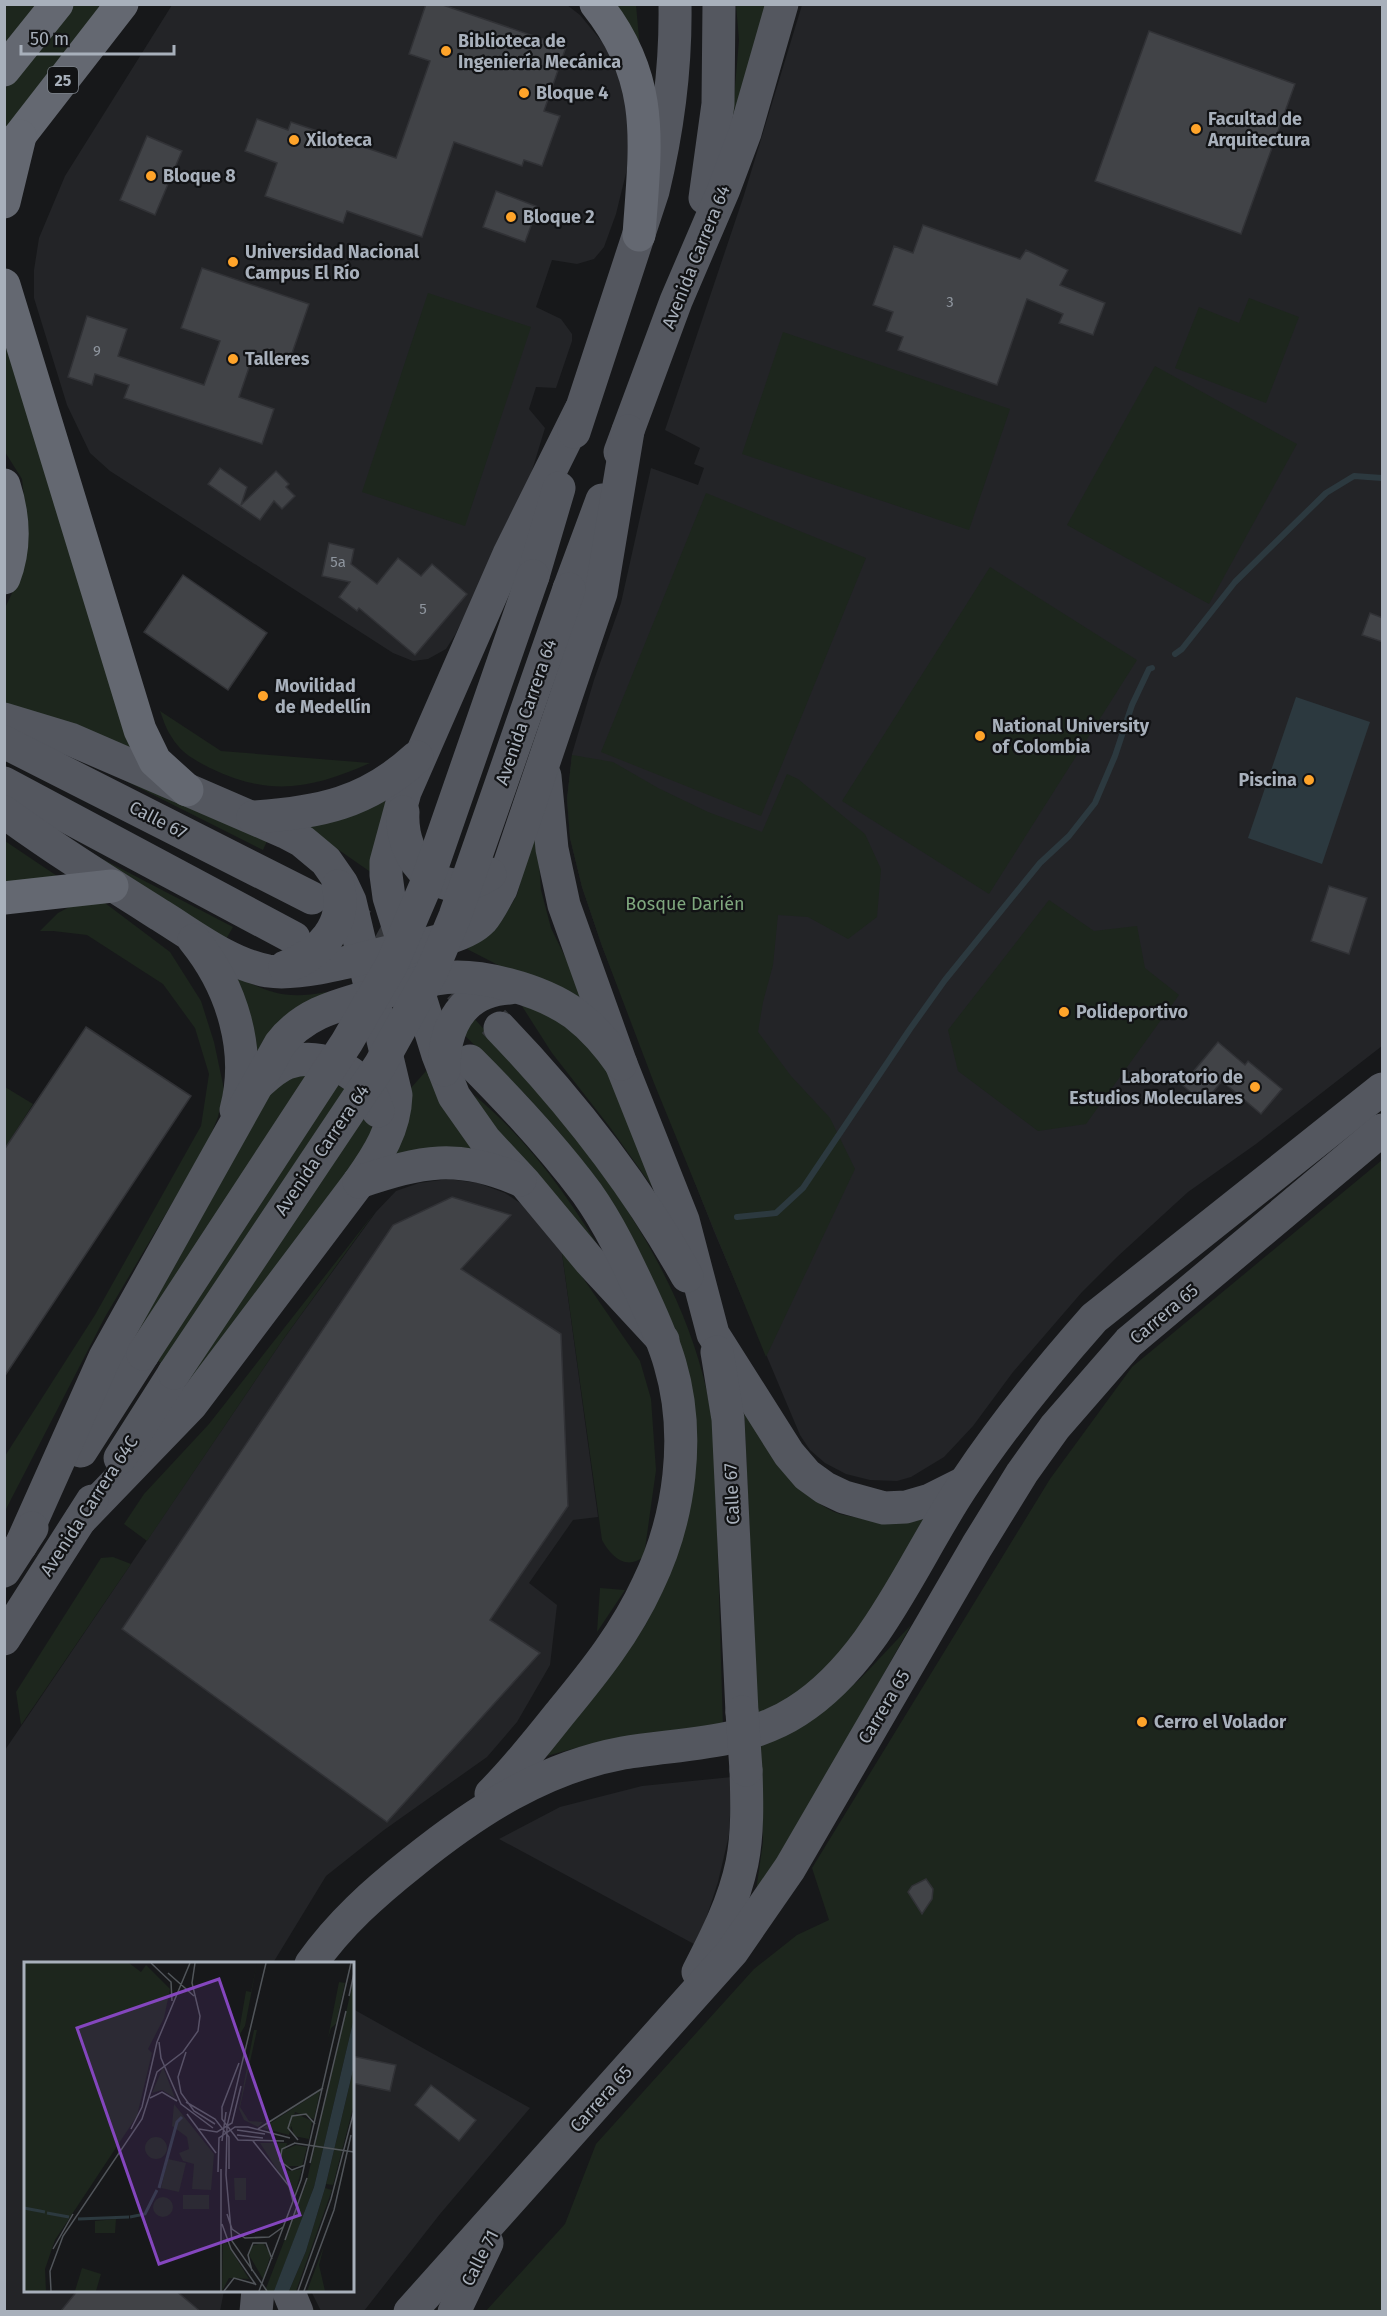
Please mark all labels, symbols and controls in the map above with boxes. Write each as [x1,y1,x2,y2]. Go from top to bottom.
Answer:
scale bar [21,18,174,56]
text: 50 m [30,28,69,50]
place label: Biblioteca de Ingeniería Mecánica [458,30,621,73]
marker: Biblioteca de Ingeniería Mecánica [439,44,453,58]
road number: 25 [48,67,78,93]
place label: Bloque 4 [536,82,608,104]
marker: Bloque 4 [517,86,531,100]
place label: Facultad de Arquitectura [1207,108,1310,151]
marker: Facultad de Arquitectura [1189,122,1203,136]
place label: Xiloteca [305,129,372,151]
marker: Xiloteca [287,133,301,147]
place label: Bloque 8 [163,165,236,187]
marker: Bloque 8 [144,169,158,183]
street label: Avenida Carrera 64 [657,182,735,332]
place label: Bloque 2 [523,206,594,228]
marker: Bloque 2 [504,210,518,224]
place label: Universidad Nacional Campus El Río [245,241,420,284]
marker: Universidad Nacional Campus El Río [226,255,240,269]
house number: 3 [946,293,954,311]
house number: 9 [93,342,101,360]
place label: Talleres [245,348,310,370]
marker: Talleres [226,352,240,366]
house number: 5a [330,553,346,571]
house number: 5 [419,600,427,618]
street label: Avenida Carrera 64 [491,636,561,788]
place label: Movilidad de Medellín [275,675,371,718]
marker: Movilidad de Medellín [256,689,270,703]
place label: National University of Colombia [992,715,1150,758]
marker: National University of Colombia [973,729,987,743]
place label: Piscina [1238,769,1297,791]
marker: Piscina [1302,773,1316,787]
street label: Calle 67 [126,796,190,844]
park label: Bosque Darién [625,893,745,915]
place label: Polideportivo [1076,1001,1188,1023]
marker: Polideportivo [1057,1005,1071,1019]
place label: Laboratorio de Estudios Moleculares [1069,1066,1243,1109]
street label: Avenida Carrera 64 [270,1080,374,1219]
marker: Laboratorio de Estudios Moleculares [1248,1080,1262,1094]
street label: Carrera 65 [1125,1279,1203,1349]
street label: Avenida Carrera 64C [35,1432,143,1580]
street label: Calle 67 [719,1463,745,1525]
street label: Carrera 65 [853,1666,915,1748]
place label: Cerro el Volador [1154,1711,1287,1733]
marker: Cerro el Volador [1135,1715,1149,1729]
inset map [24,1962,354,2292]
street label: Carrera 65 [565,2061,637,2137]
street label: Calle 71 [457,2226,503,2290]

